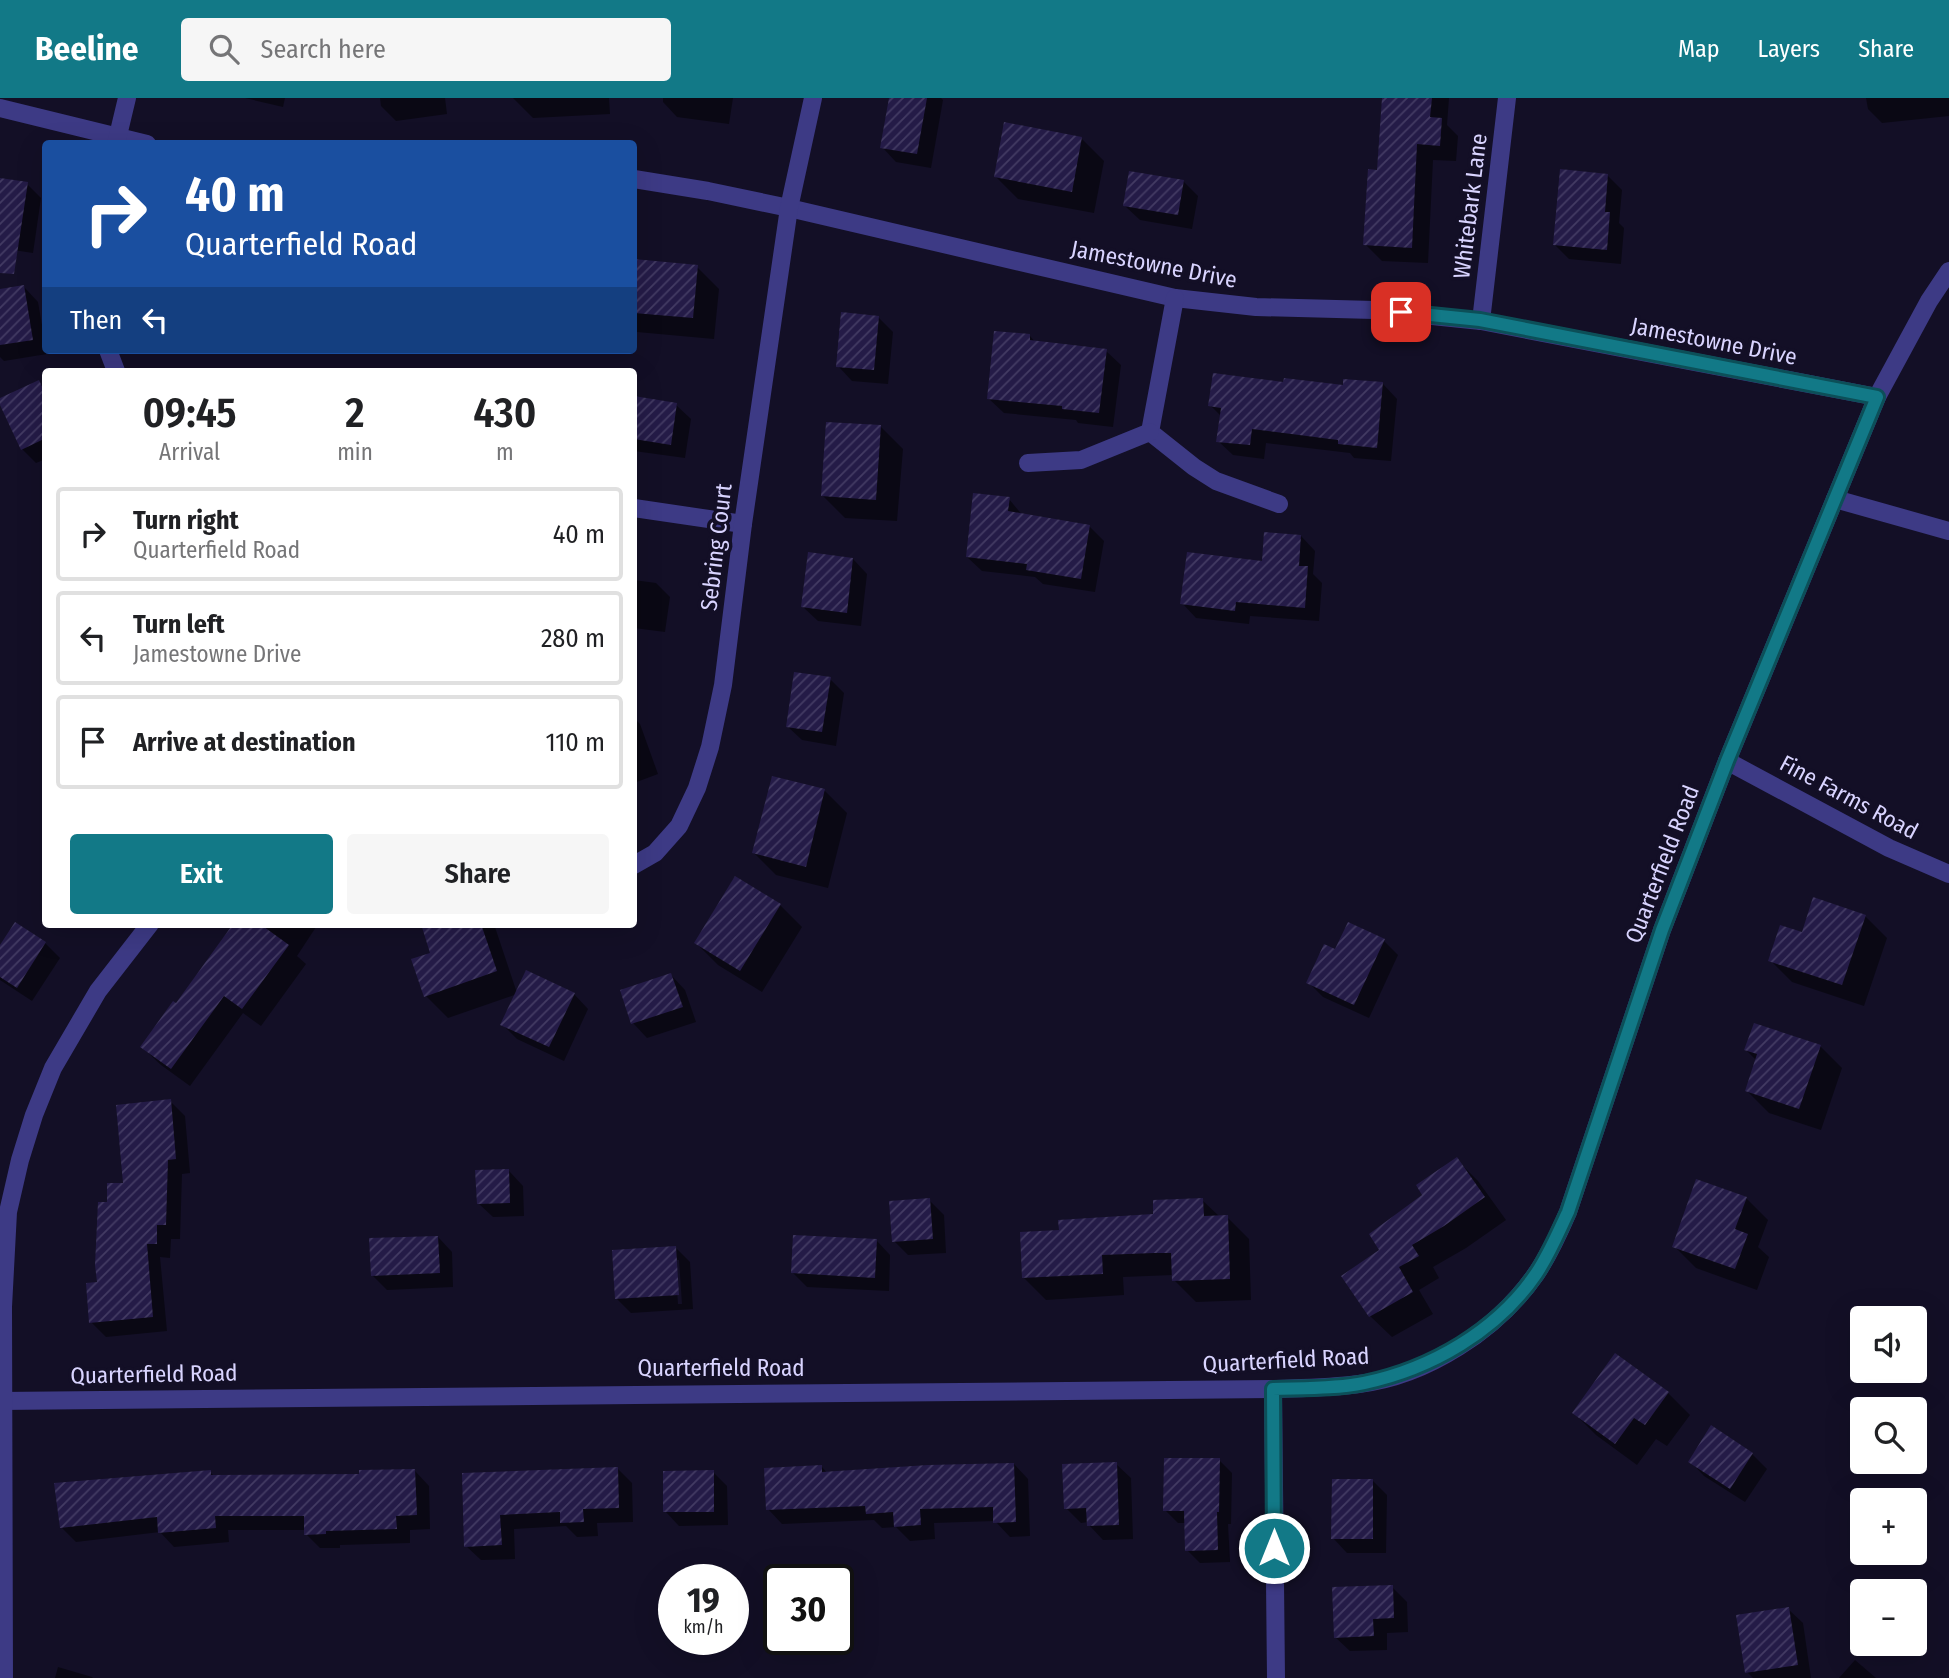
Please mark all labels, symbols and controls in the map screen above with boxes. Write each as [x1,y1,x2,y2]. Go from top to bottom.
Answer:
search box [181,18,671,81]
text: Beeline [35,29,139,69]
icon: search [205,30,243,68]
text: Search here [261,34,386,65]
text: Map [1678,35,1720,63]
text: Layers [1758,35,1820,63]
text: Share [1858,35,1914,63]
street label: Whitebark Lane [1447,132,1493,280]
text: 40 m [185,165,285,224]
icon: right [70,168,161,259]
text: Quarterfield Road [185,225,417,263]
street label: Jamestowne Drive [1069,234,1239,294]
pin [1371,282,1431,342]
icon: arrive [1382,293,1420,331]
icon: left [136,301,174,339]
text: Then [70,305,122,336]
street label: Jamestowne Drive [1629,311,1799,371]
text: 09:45 [143,388,237,438]
text: 2 [345,388,365,438]
text: 430 [473,388,536,438]
text: Arrival [159,438,220,466]
text: min [337,438,373,466]
text: m [496,438,514,466]
street label: Sebring Court [694,481,738,612]
text: Turn right [133,505,239,536]
icon: right [74,515,112,553]
text: 40 m [553,519,605,550]
text: Quarterfield Road [133,536,300,564]
text: Turn left [133,609,225,640]
icon: left [74,619,112,657]
text: 280 m [541,623,605,654]
text: Jamestowne Drive [133,640,301,668]
icon: arrive [74,723,112,761]
text: Arrive at destination [133,727,356,758]
text: 110 m [545,727,605,758]
street label: Fine Farms Road [1775,749,1923,845]
street label: Quarterfield Road [1619,781,1705,947]
button: Exit [70,834,333,914]
button: Share [347,834,609,914]
map controls [1850,1306,1927,1656]
button: sound [1850,1306,1927,1383]
street label: Quarterfield Road [1202,1342,1370,1378]
street label: Quarterfield Road [637,1354,805,1382]
street label: Quarterfield Road [70,1359,238,1389]
button: search [1850,1397,1927,1474]
button: + [1850,1488,1927,1565]
position arrow [1237,1511,1311,1585]
speed limit sign: 30 [763,1564,854,1655]
text: 19 [687,1579,720,1621]
button: − [1850,1579,1927,1656]
text: km/h [683,1616,724,1638]

